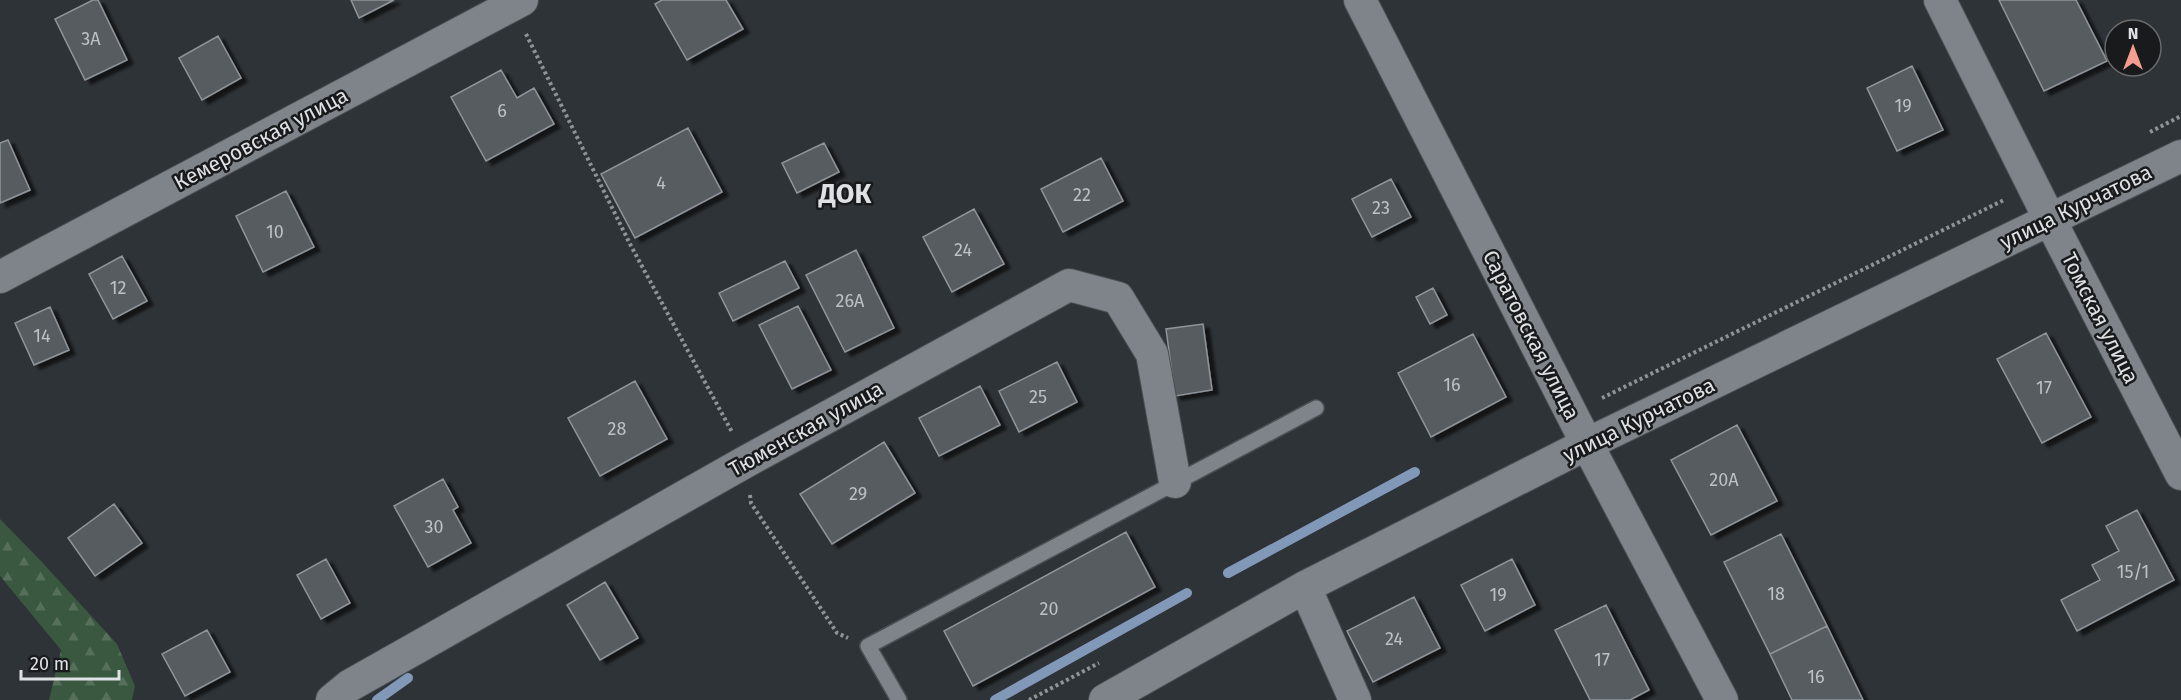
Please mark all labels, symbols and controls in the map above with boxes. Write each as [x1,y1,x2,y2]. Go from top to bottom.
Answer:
north arrow [2103,18,2163,78]
text: N [2128,24,2138,43]
house number: 3А [81,28,101,50]
street label: Кемеровская улица [170,82,352,196]
house number: 19 [1894,95,1912,117]
house number: 6 [497,100,507,122]
street label: улица Курчатова [1996,159,2156,255]
house number: 4 [656,172,666,194]
district label: ДОК [818,178,871,210]
house number: 22 [1073,184,1091,206]
house number: 23 [1372,197,1390,219]
house number: 10 [266,221,284,243]
house number: 24 [954,239,972,261]
street label: Саратовская улица [1477,246,1585,424]
street label: Томская улица [2056,248,2144,388]
house number: 12 [110,277,126,299]
house number: 26А [836,290,865,312]
house number: 14 [33,325,51,347]
street label: улица Курчатова [1559,372,1719,468]
house number: 16 [1443,374,1461,396]
street label: Тюменская улица [724,376,888,482]
house number: 17 [2036,377,2052,399]
house number: 25 [1029,386,1047,408]
house number: 28 [608,418,626,440]
house number: 20А [1709,469,1739,491]
house number: 29 [849,483,867,505]
house number: 30 [424,516,444,538]
house number: 15/1 [2117,561,2149,583]
house number: 18 [1767,583,1785,605]
house number: 19 [1489,584,1507,606]
house number: 20 [1040,598,1058,620]
house number: 24 [1385,628,1403,650]
scale bar [21,643,118,681]
house number: 17 [1594,649,1610,671]
text: 20 m [30,653,69,675]
house number: 16 [1807,666,1825,688]

